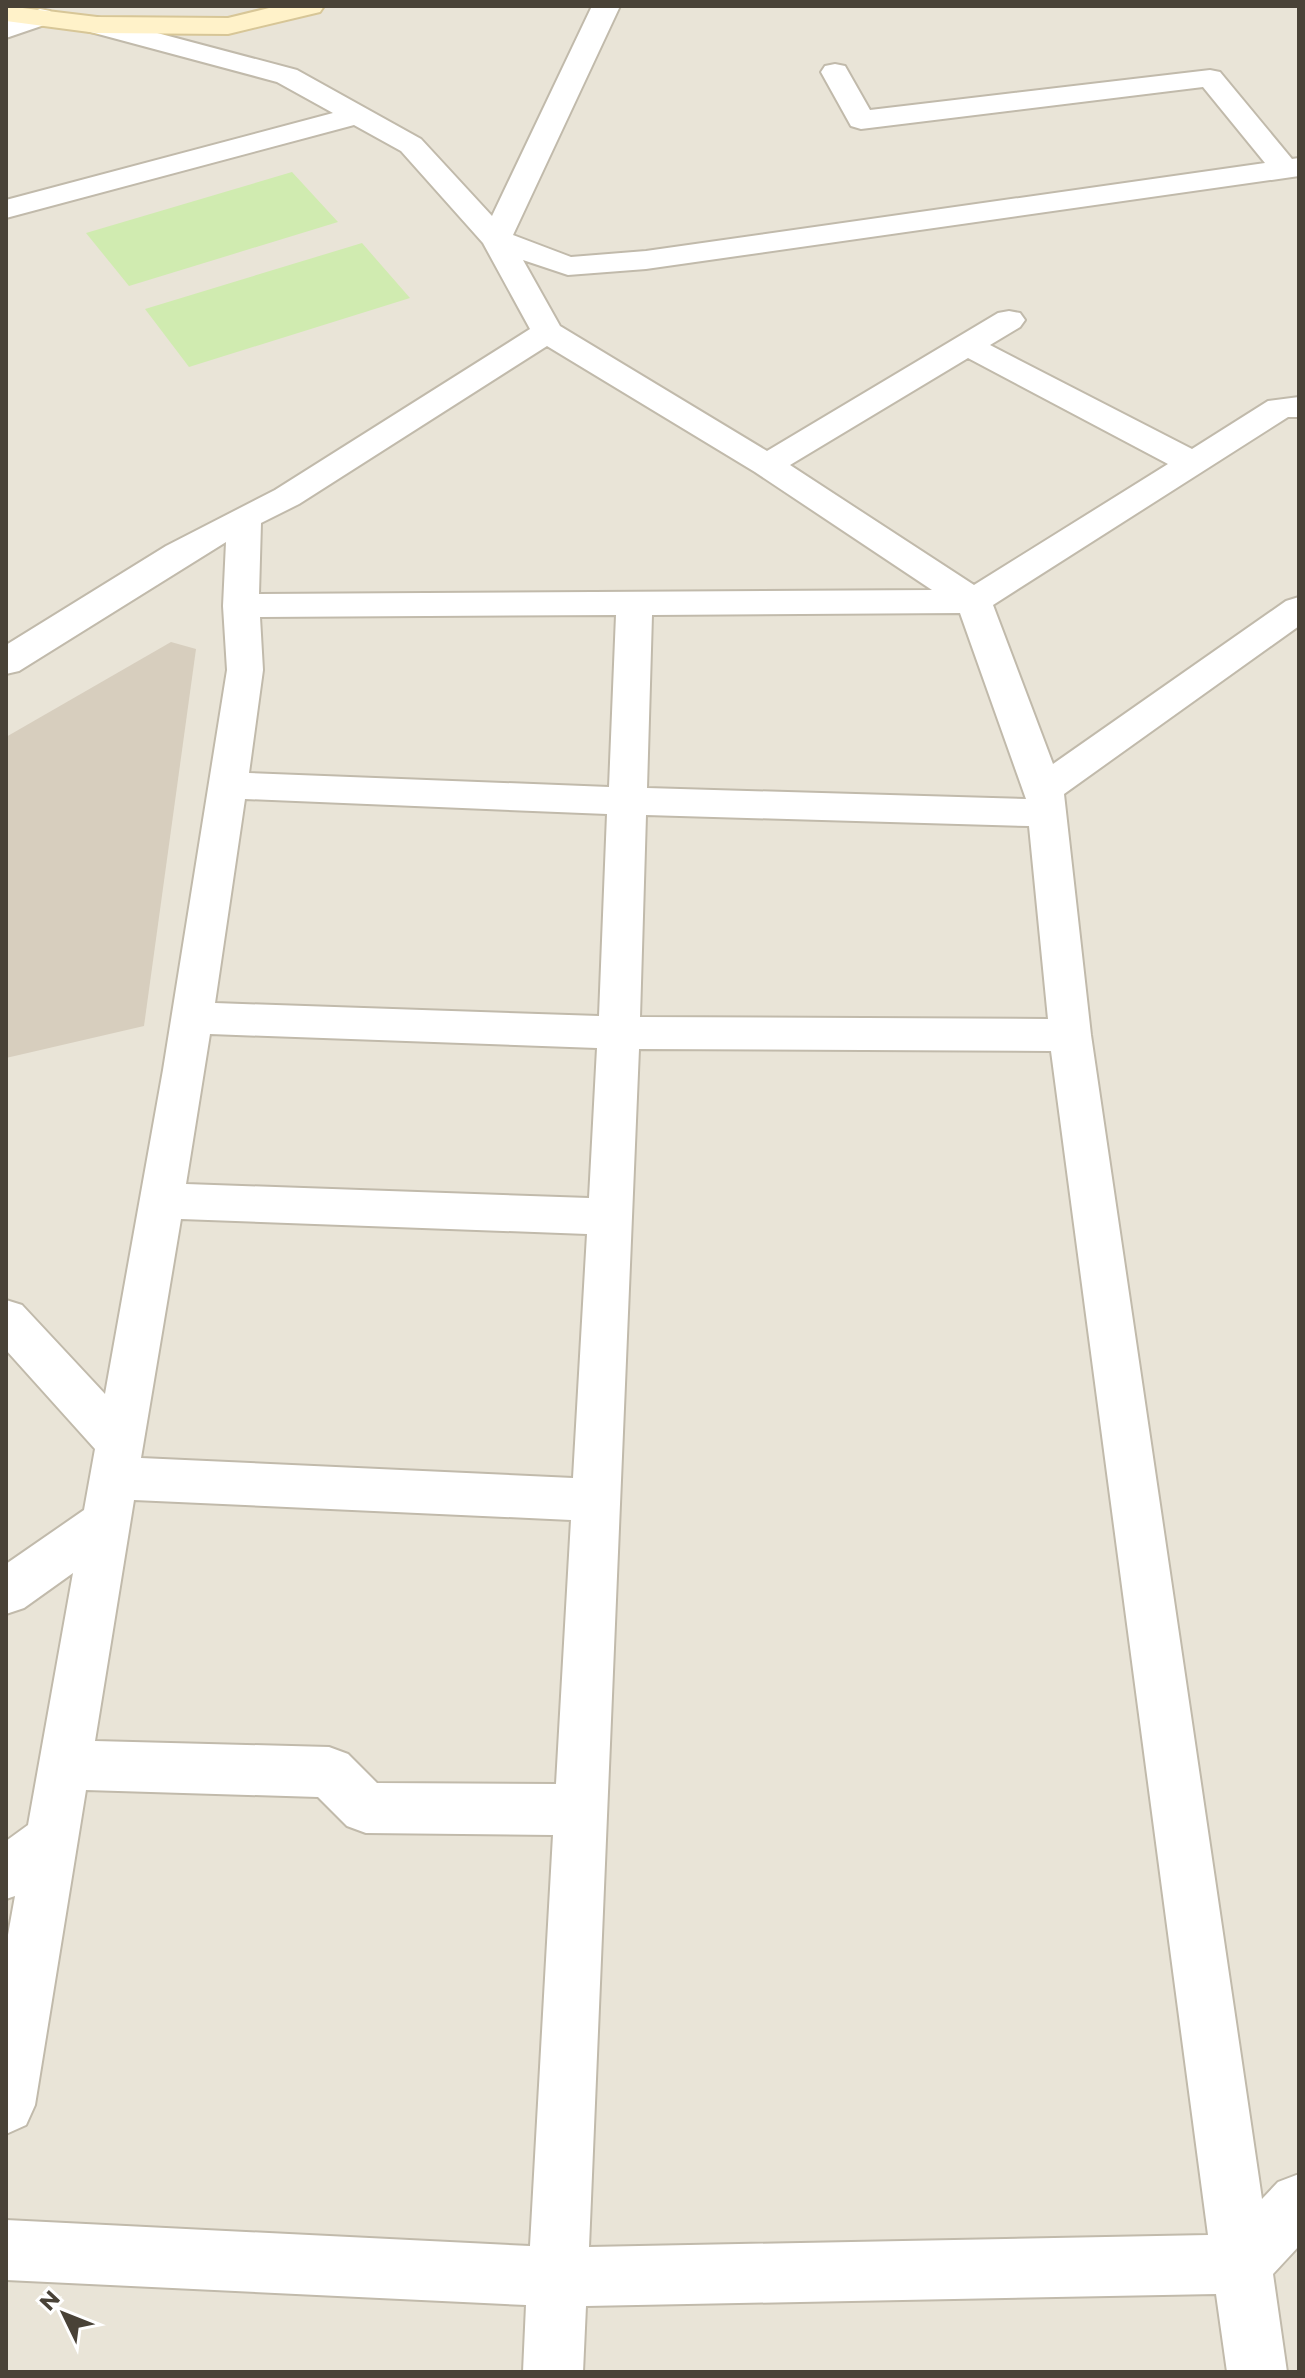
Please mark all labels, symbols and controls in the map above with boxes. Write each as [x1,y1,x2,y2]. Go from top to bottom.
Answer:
north arrow [24,2274,104,2354]
text: N [34,2285,66,2316]

